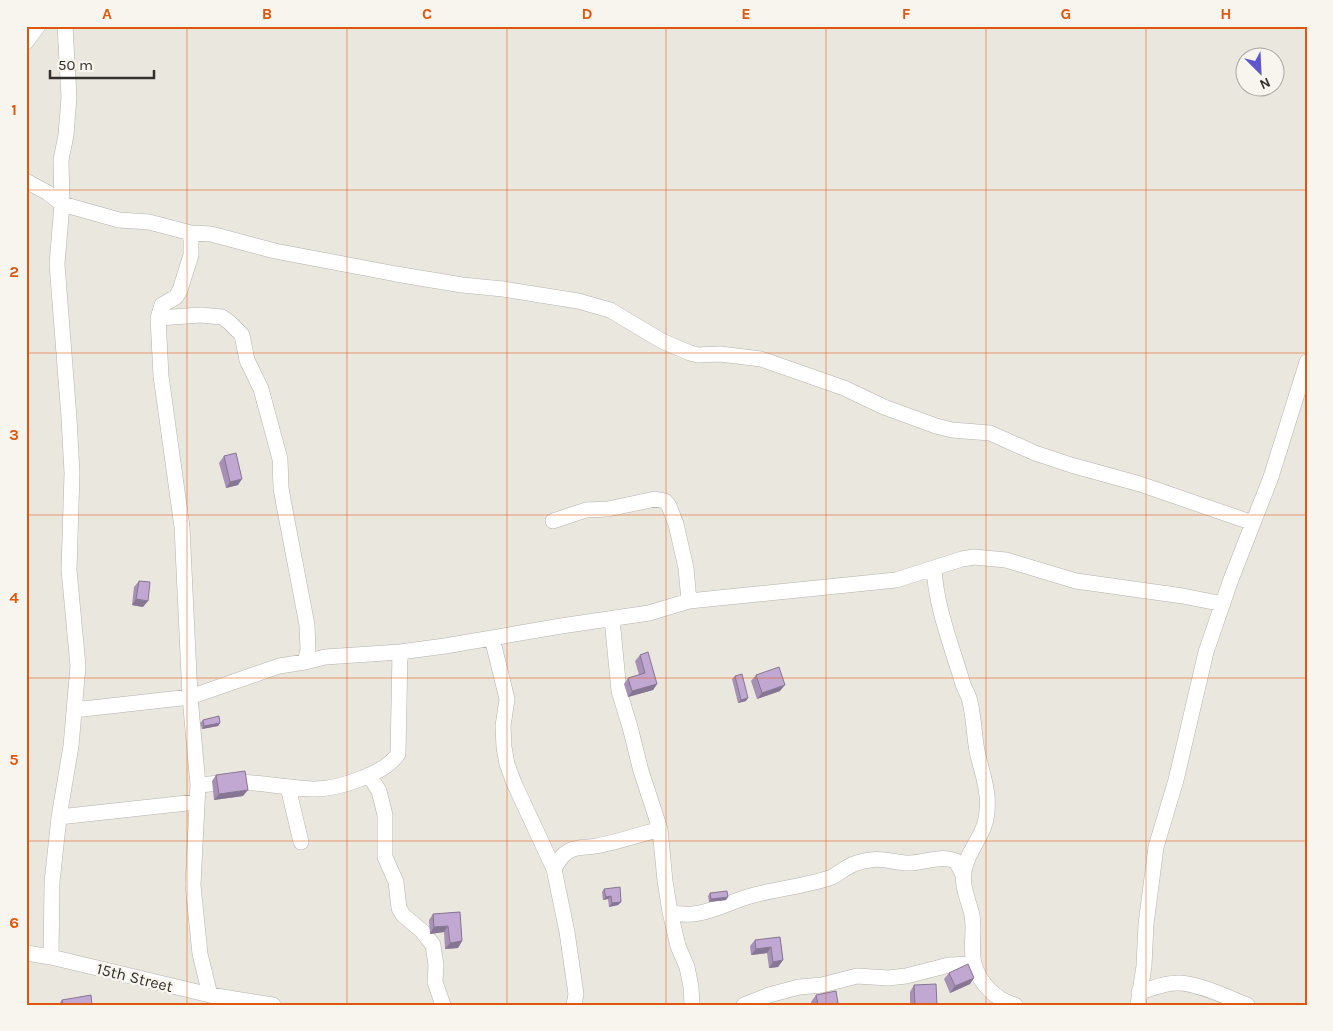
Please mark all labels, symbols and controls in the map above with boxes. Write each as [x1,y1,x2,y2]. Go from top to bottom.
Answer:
text: A [102,4,112,23]
text: B [262,4,272,23]
text: C [422,4,432,23]
text: D [582,4,593,23]
text: E [741,4,751,23]
text: F [902,4,911,23]
text: G [1061,4,1071,23]
text: H [1220,4,1232,23]
scale bar [50,48,154,80]
north arrow [1236,48,1286,98]
text: 50 m [58,56,93,74]
text: N [1257,74,1273,93]
text: 1 [11,100,17,119]
text: 2 [9,262,19,281]
text: 3 [9,425,19,444]
text: 4 [9,588,19,607]
text: 5 [9,750,19,769]
text: 6 [9,913,19,932]
street label: 15th Street [95,959,175,996]

